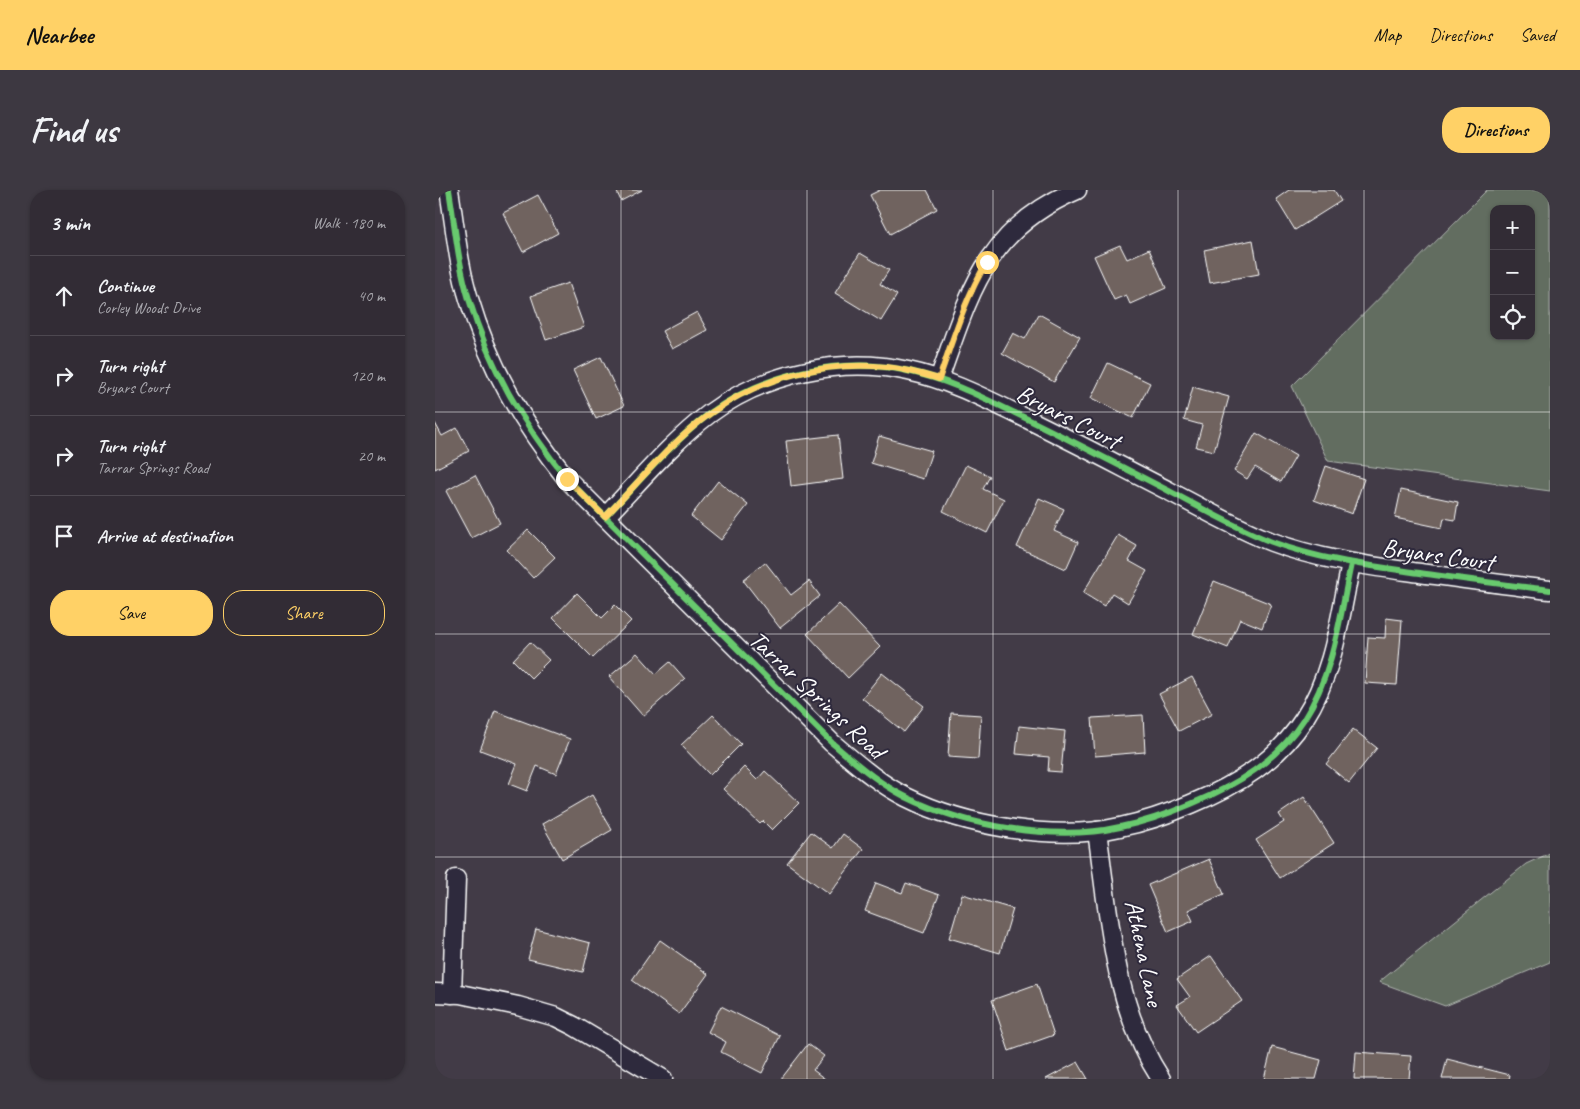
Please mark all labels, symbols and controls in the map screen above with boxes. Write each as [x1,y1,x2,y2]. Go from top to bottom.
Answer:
text: Nearbee [25,20,93,50]
text: Map [1374,24,1401,46]
text: Directions [1429,24,1492,46]
text: Saved [1520,24,1555,46]
button: Directions [1442,107,1550,153]
text: Find us [30,108,117,153]
map controls [1490,205,1535,340]
button: + [1490,205,1535,250]
text: 3 min [50,210,90,236]
text: Walk · 180 m [313,213,385,233]
button: − [1490,250,1535,295]
route start [976,251,999,274]
text: Continue [97,274,154,298]
icon: ahead [50,282,78,310]
text: 40 m [358,286,385,306]
button: locate [1490,295,1535,340]
text: Corley Woods Drive [97,298,200,318]
text: Turn right [97,354,164,378]
icon: right [50,362,78,390]
text: 120 m [351,366,385,386]
street label: Bryars Court [1011,377,1129,458]
text: Bryars Court [97,378,169,398]
text: Turn right [97,434,164,458]
icon: right [50,442,78,470]
text: 20 m [358,446,385,466]
text: Tarrar Springs Road [97,458,209,478]
route end [556,468,579,491]
icon: arrive [50,522,78,550]
text: Arrive at destination [97,524,233,548]
street label: Bryars Court [1380,531,1499,579]
button: Save [50,590,213,636]
button: Share [223,590,385,636]
street label: Tarrar Springs Road [742,624,894,769]
street label: Athena Lane [1117,897,1171,1011]

